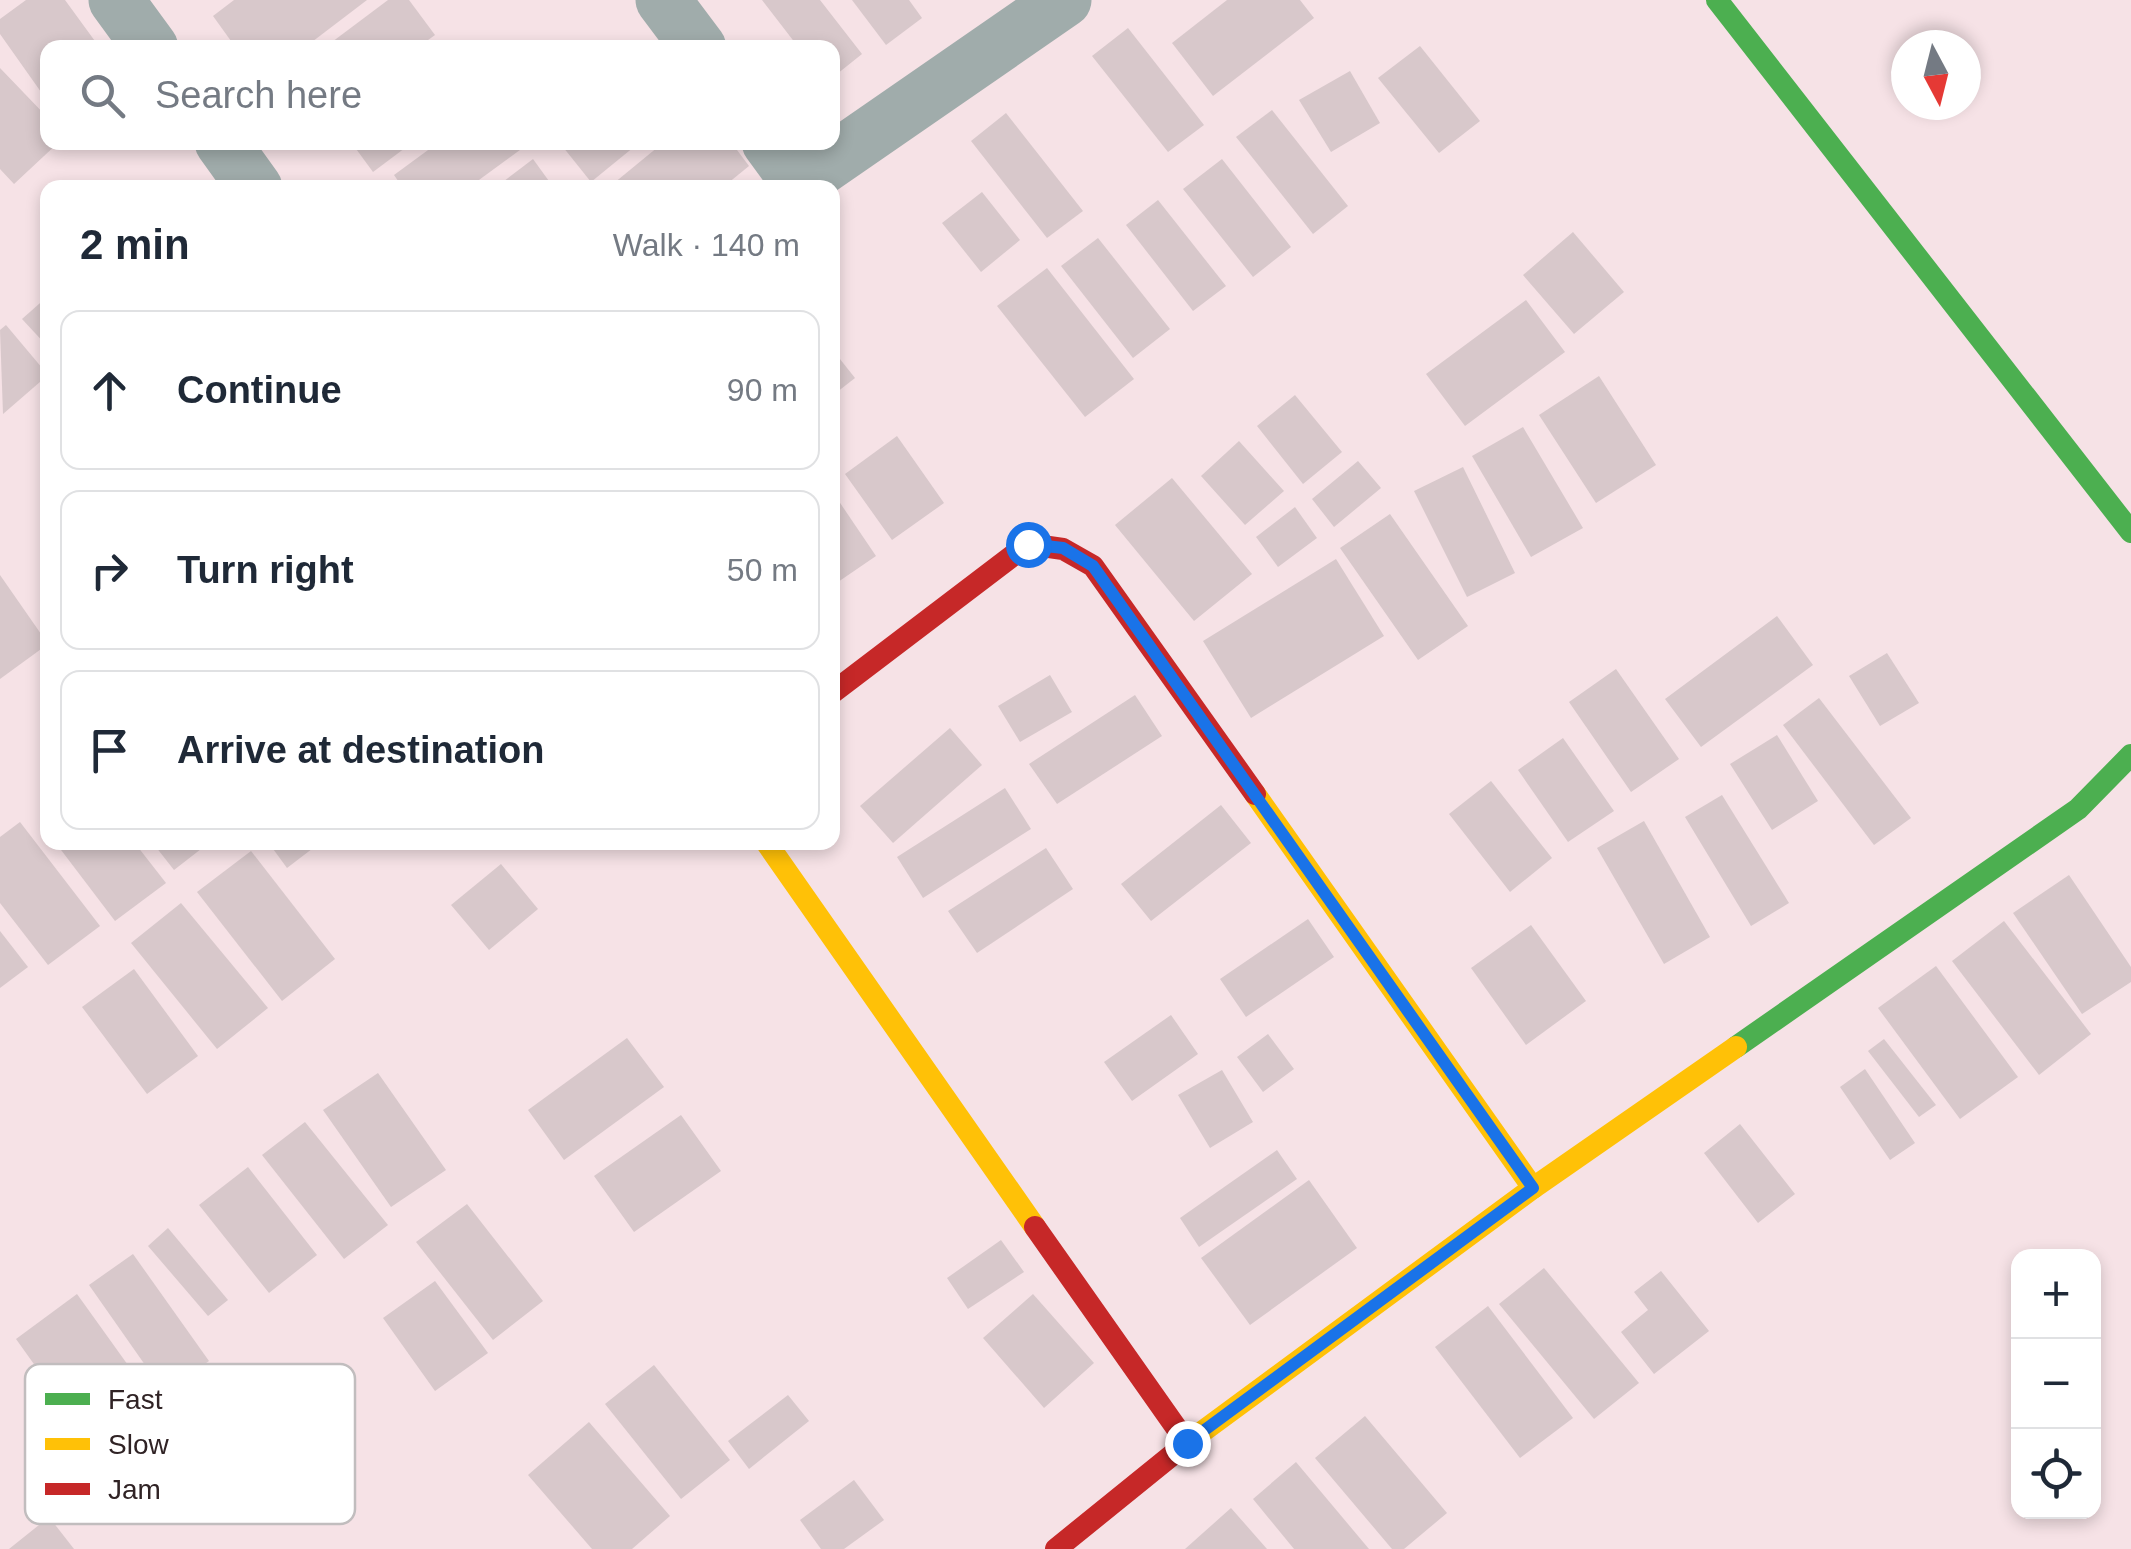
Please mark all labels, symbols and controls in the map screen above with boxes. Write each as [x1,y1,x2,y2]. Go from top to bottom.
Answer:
north arrow [1891,30,1981,120]
search box [40,40,840,150]
icon: search [75,68,130,123]
text: Search here [155,74,362,116]
text: 2 min [80,221,190,268]
text: Walk · 140 m [613,227,800,263]
icon: ahead [82,363,137,418]
text: Continue [177,369,342,411]
text: 90 m [727,372,798,408]
route start [1006,522,1052,568]
icon: right [82,543,137,598]
text: Turn right [177,549,354,591]
text: 50 m [727,552,798,588]
icon: arrive [82,723,137,778]
text: Arrive at destination [177,729,544,771]
map controls [2011,1249,2101,1519]
button: + [2011,1249,2101,1339]
button: − [2011,1339,2101,1429]
legend [25,1364,355,1524]
text: Fast [108,1384,163,1415]
route end [1165,1421,1211,1467]
text: Slow [108,1429,169,1460]
button: locate [2011,1429,2101,1519]
text: Jam [108,1474,161,1505]

